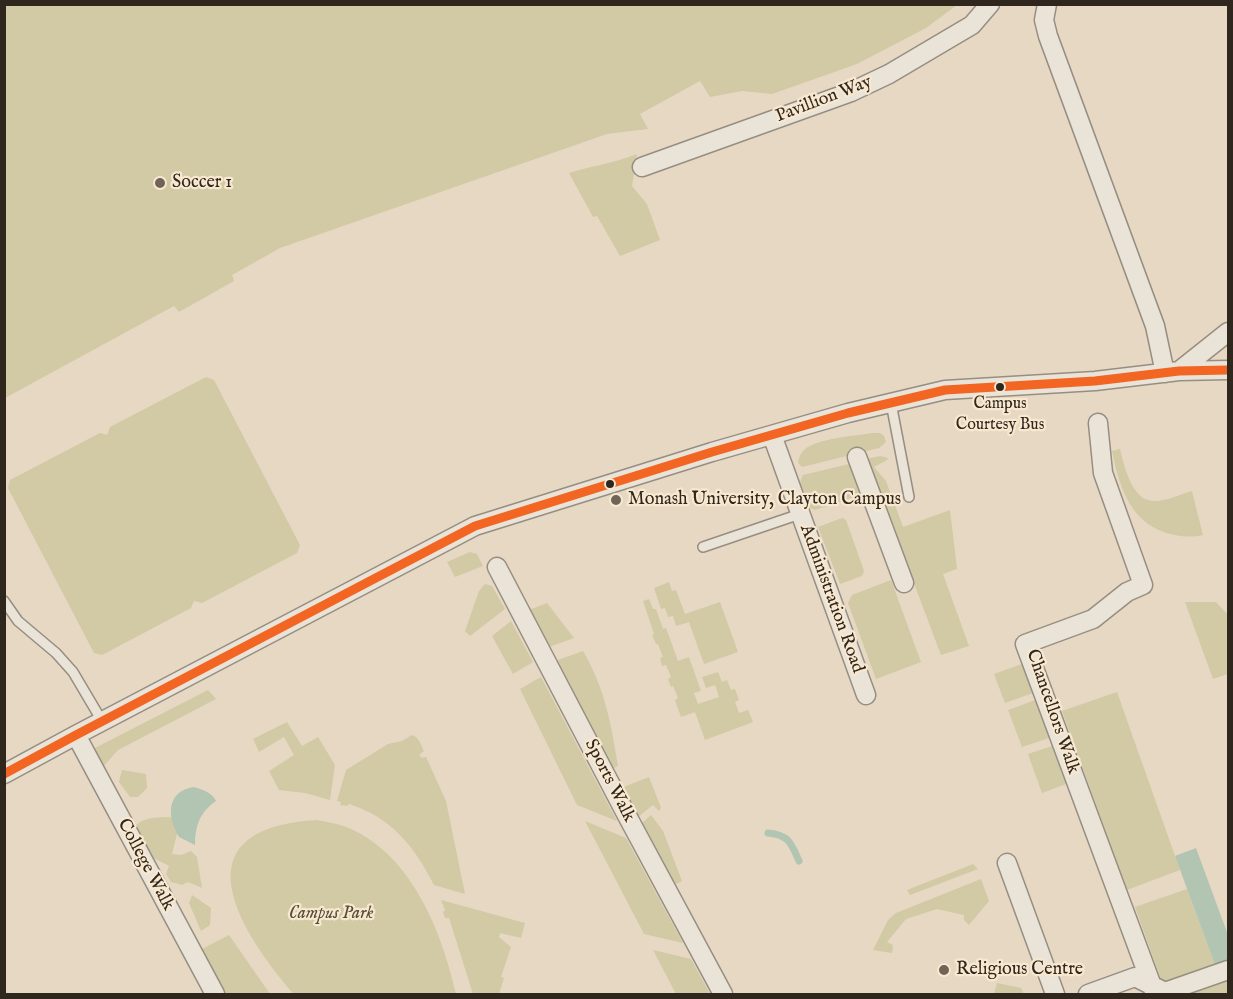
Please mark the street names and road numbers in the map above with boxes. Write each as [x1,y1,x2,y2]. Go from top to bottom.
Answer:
street label: Pavillion Way [773,72,875,128]
street label: Administration Road [794,522,868,676]
street label: Chancellors Walk [1021,647,1083,777]
street label: Sports Walk [579,736,639,826]
street label: College Walk [112,815,178,915]

